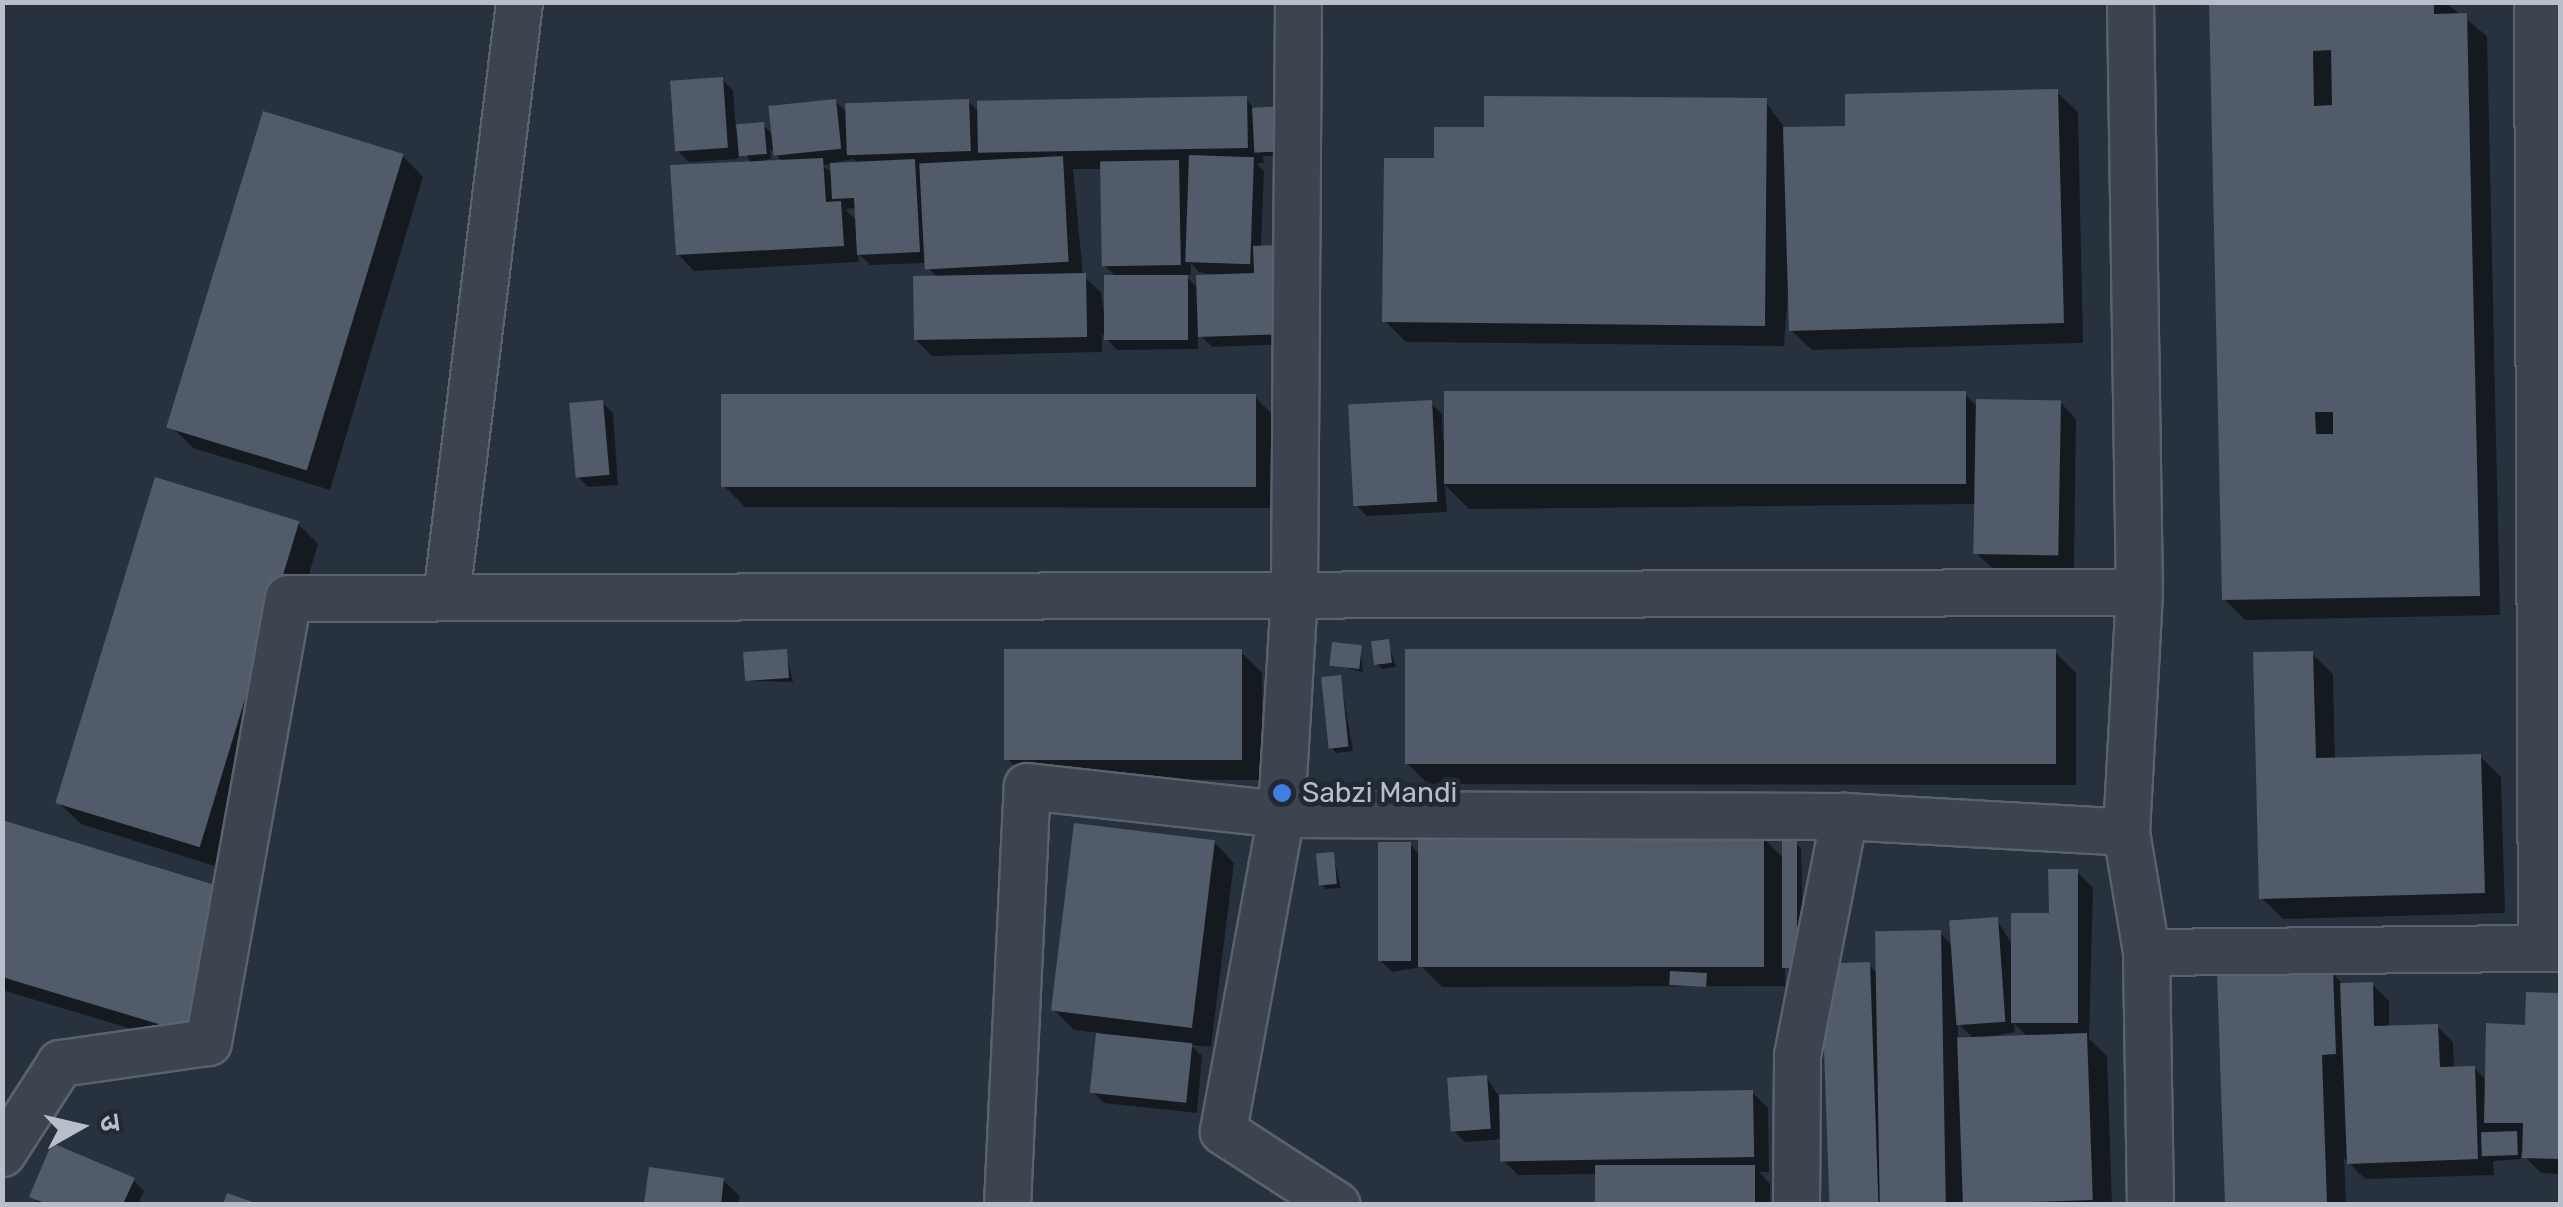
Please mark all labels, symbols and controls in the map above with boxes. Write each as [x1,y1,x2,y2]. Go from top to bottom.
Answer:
place label: Sabzi Mandi [1302,776,1457,810]
marker: Sabzi Mandi [1271,782,1293,804]
north arrow [30,1077,130,1177]
text: उ [93,1112,128,1133]

